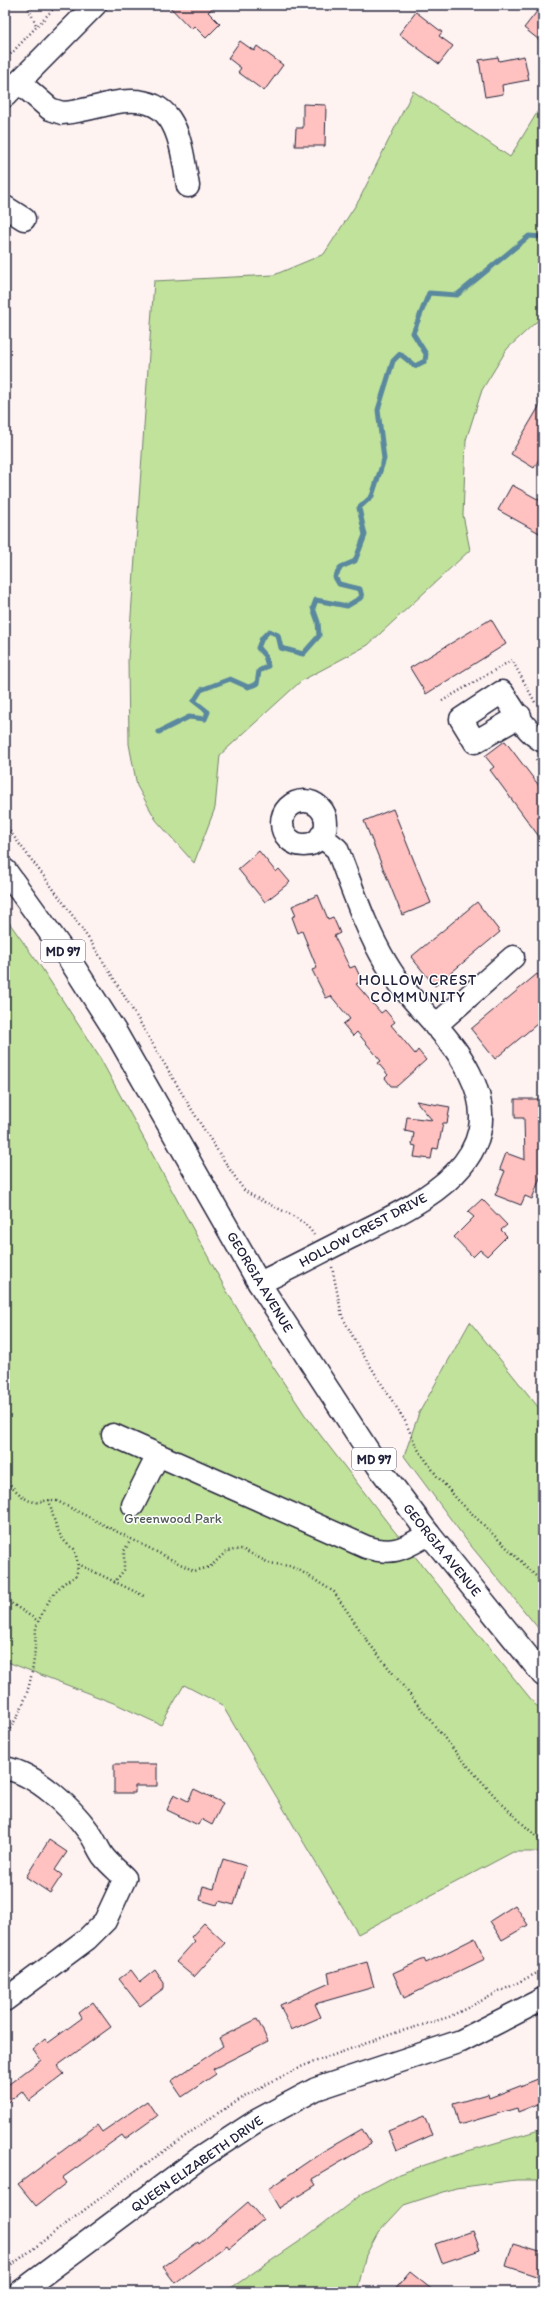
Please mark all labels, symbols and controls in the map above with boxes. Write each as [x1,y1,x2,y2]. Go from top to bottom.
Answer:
road number: MD 97 [41,940,85,962]
district label: HOLLOW CREST COMMUNITY [359,971,477,1006]
street label: HOLLOW CREST DRIVE [296,1189,430,1271]
street label: GEORGIA AVENUE [223,1228,297,1336]
road number: MD 97 [352,1448,396,1470]
street label: GEORGIA AVENUE [399,1500,485,1600]
park label: Greenwood Park [124,1510,223,1527]
street label: QUEEN ELIZABETH DRIVE [128,2112,267,2216]

